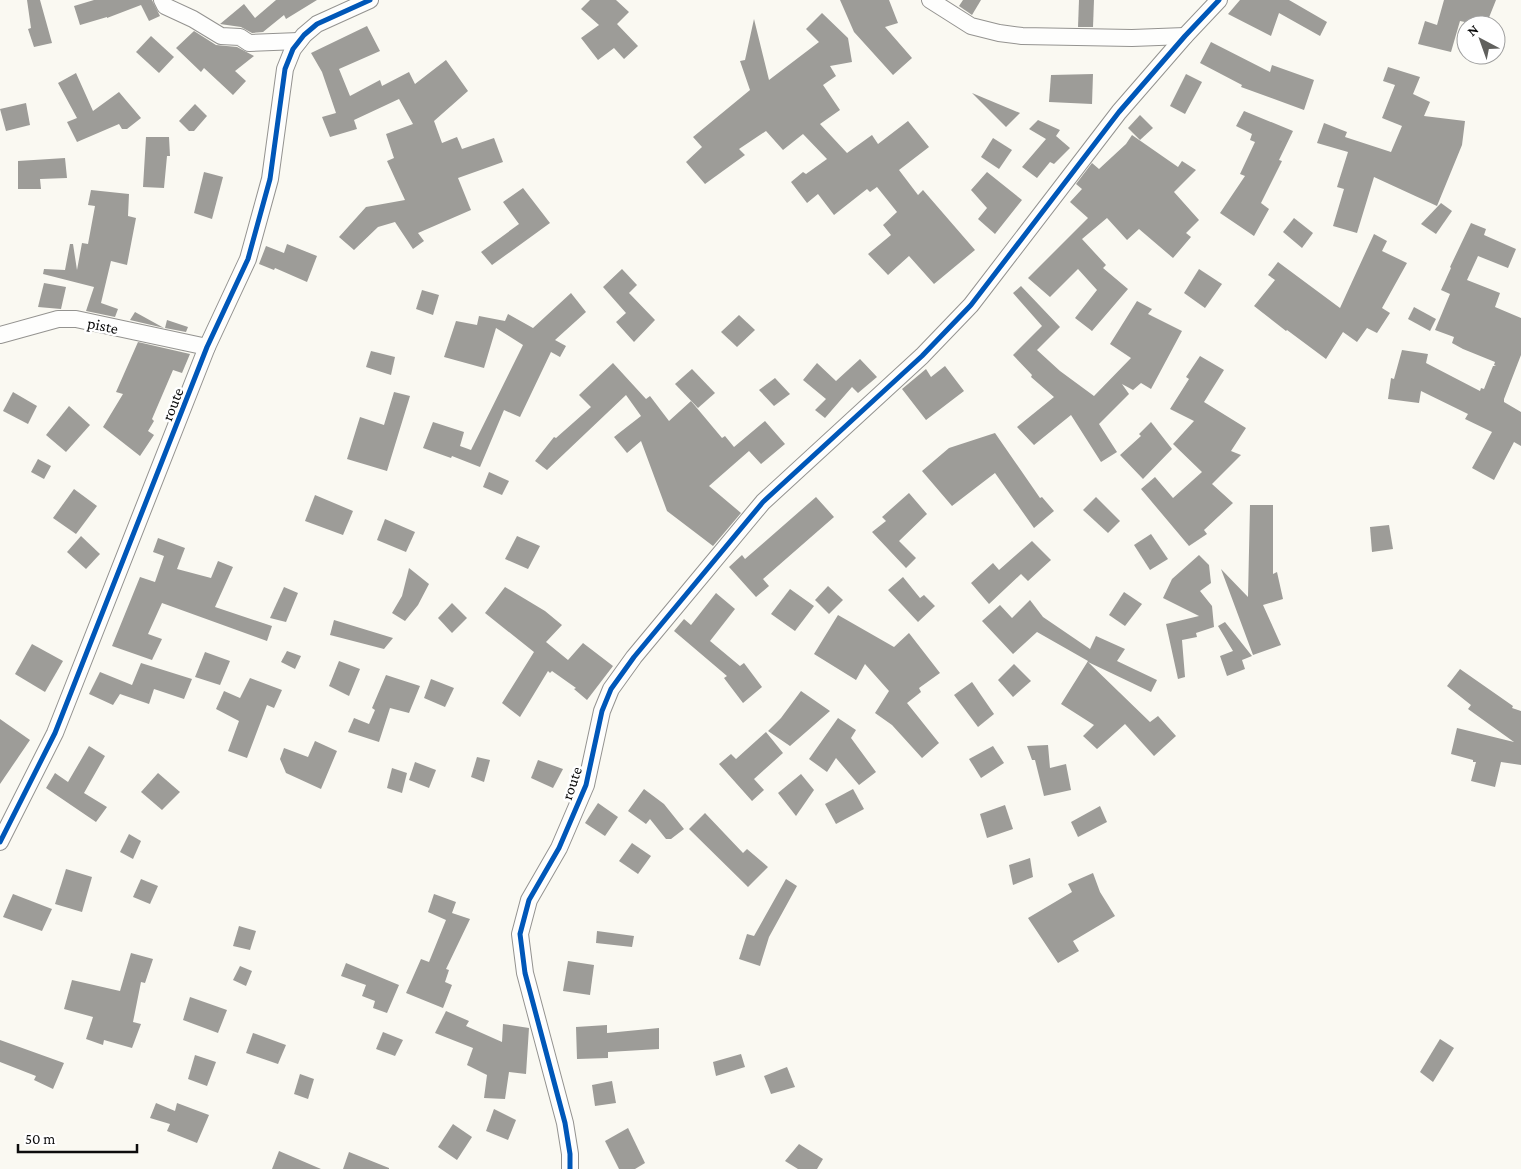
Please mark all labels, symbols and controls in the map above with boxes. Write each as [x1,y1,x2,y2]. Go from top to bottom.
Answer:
north arrow [1456,15,1506,65]
text: N [1464,21,1482,39]
street label: piste [86,314,120,338]
street label: route [158,385,187,423]
street label: route [558,764,585,802]
scale bar [18,1122,136,1154]
text: 50 m [25,1131,55,1147]

